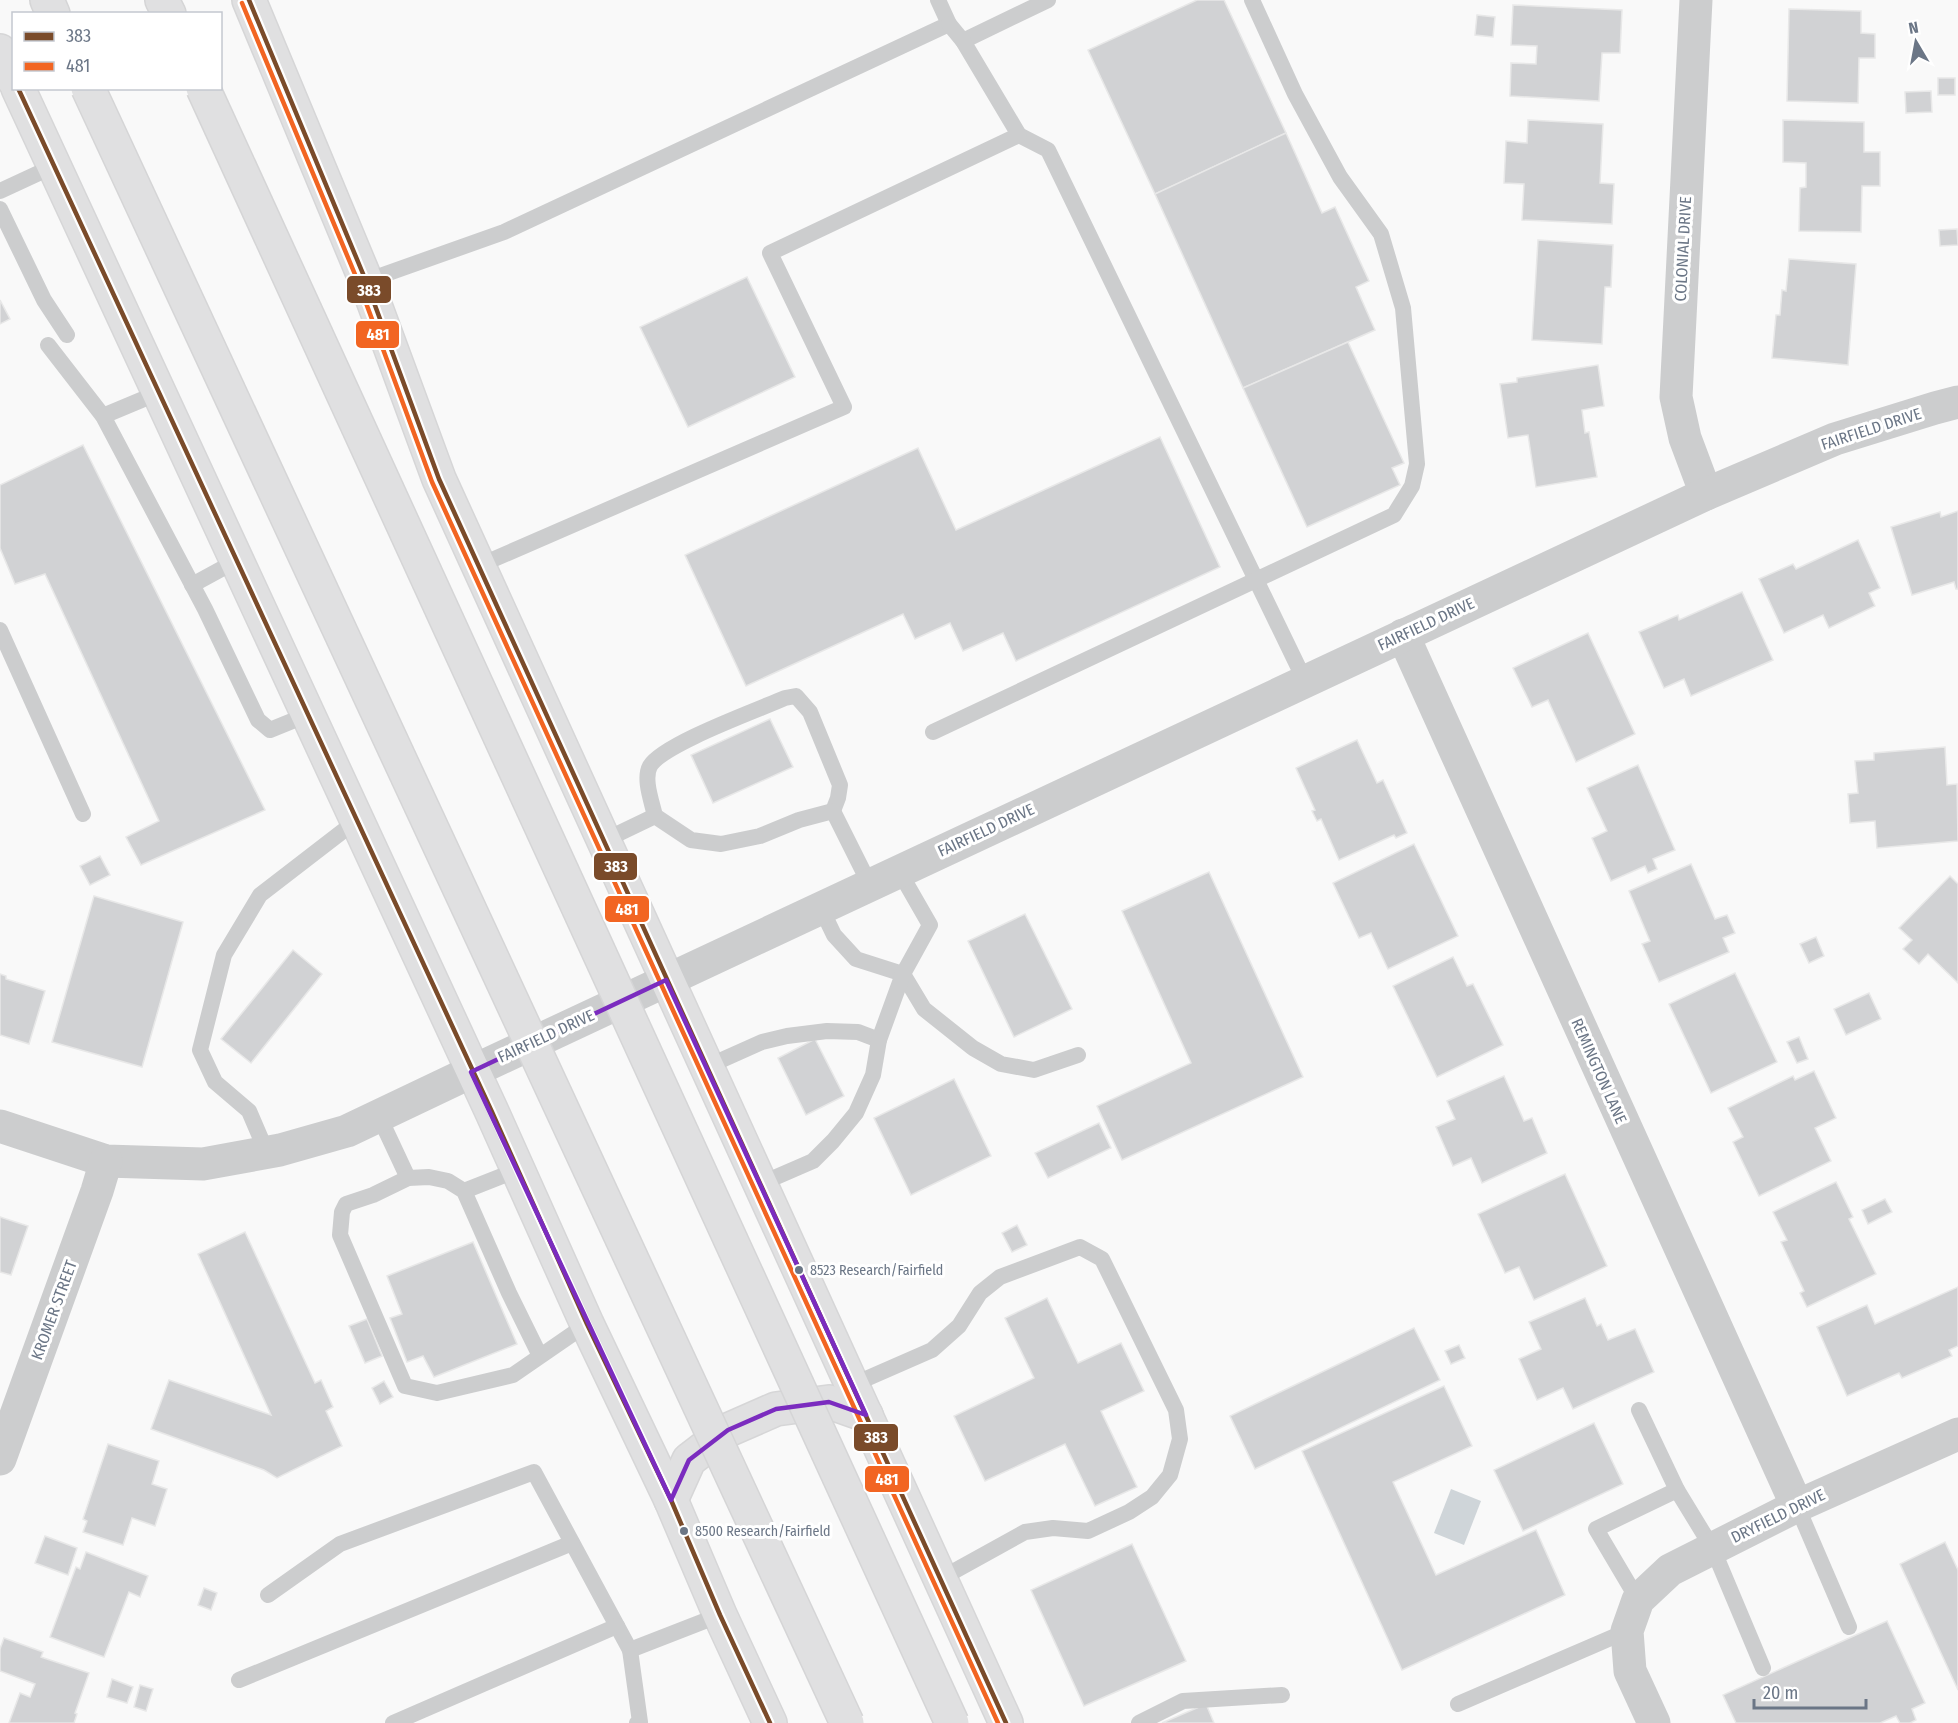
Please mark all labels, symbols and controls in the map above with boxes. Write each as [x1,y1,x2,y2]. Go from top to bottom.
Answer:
legend [12,12,222,90]
north arrow [1886,12,1946,72]
text: N [1907,18,1920,38]
text: 383 [66,25,91,47]
text: 481 [66,55,90,77]
street label: COLONIAL DRIVE [1671,196,1695,302]
line badge: 383 [346,275,392,304]
text: 383 [356,281,381,300]
line badge: 481 [355,320,400,349]
text: 481 [366,325,390,344]
street label: FAIRFIELD DRIVE [1818,404,1924,454]
street label: FAIRFIELD DRIVE [1375,593,1477,655]
street label: FAIRFIELD DRIVE [935,799,1037,861]
line badge: 383 [593,852,638,881]
text: 383 [603,857,628,876]
line badge: 481 [604,895,650,923]
text: 481 [615,900,639,919]
street label: FAIRFIELD DRIVE [495,1005,597,1067]
street label: REMINGTON LANE [1567,1015,1631,1127]
street label: KROMER STREET [27,1257,81,1362]
place label: 8523 Research/Fairfield [810,1262,943,1279]
marker: 8523 Research/Fairfield [793,1264,805,1276]
line badge: 383 [853,1423,899,1452]
text: 383 [863,1428,888,1447]
line badge: 481 [864,1465,910,1493]
text: 481 [875,1470,899,1489]
street label: DRYFIELD DRIVE [1728,1485,1828,1547]
place label: 8500 Research/Fairfield [695,1523,831,1540]
marker: 8500 Research/Fairfield [678,1525,690,1537]
scale bar [1754,1672,1866,1710]
text: 20 m [1763,1682,1798,1704]

